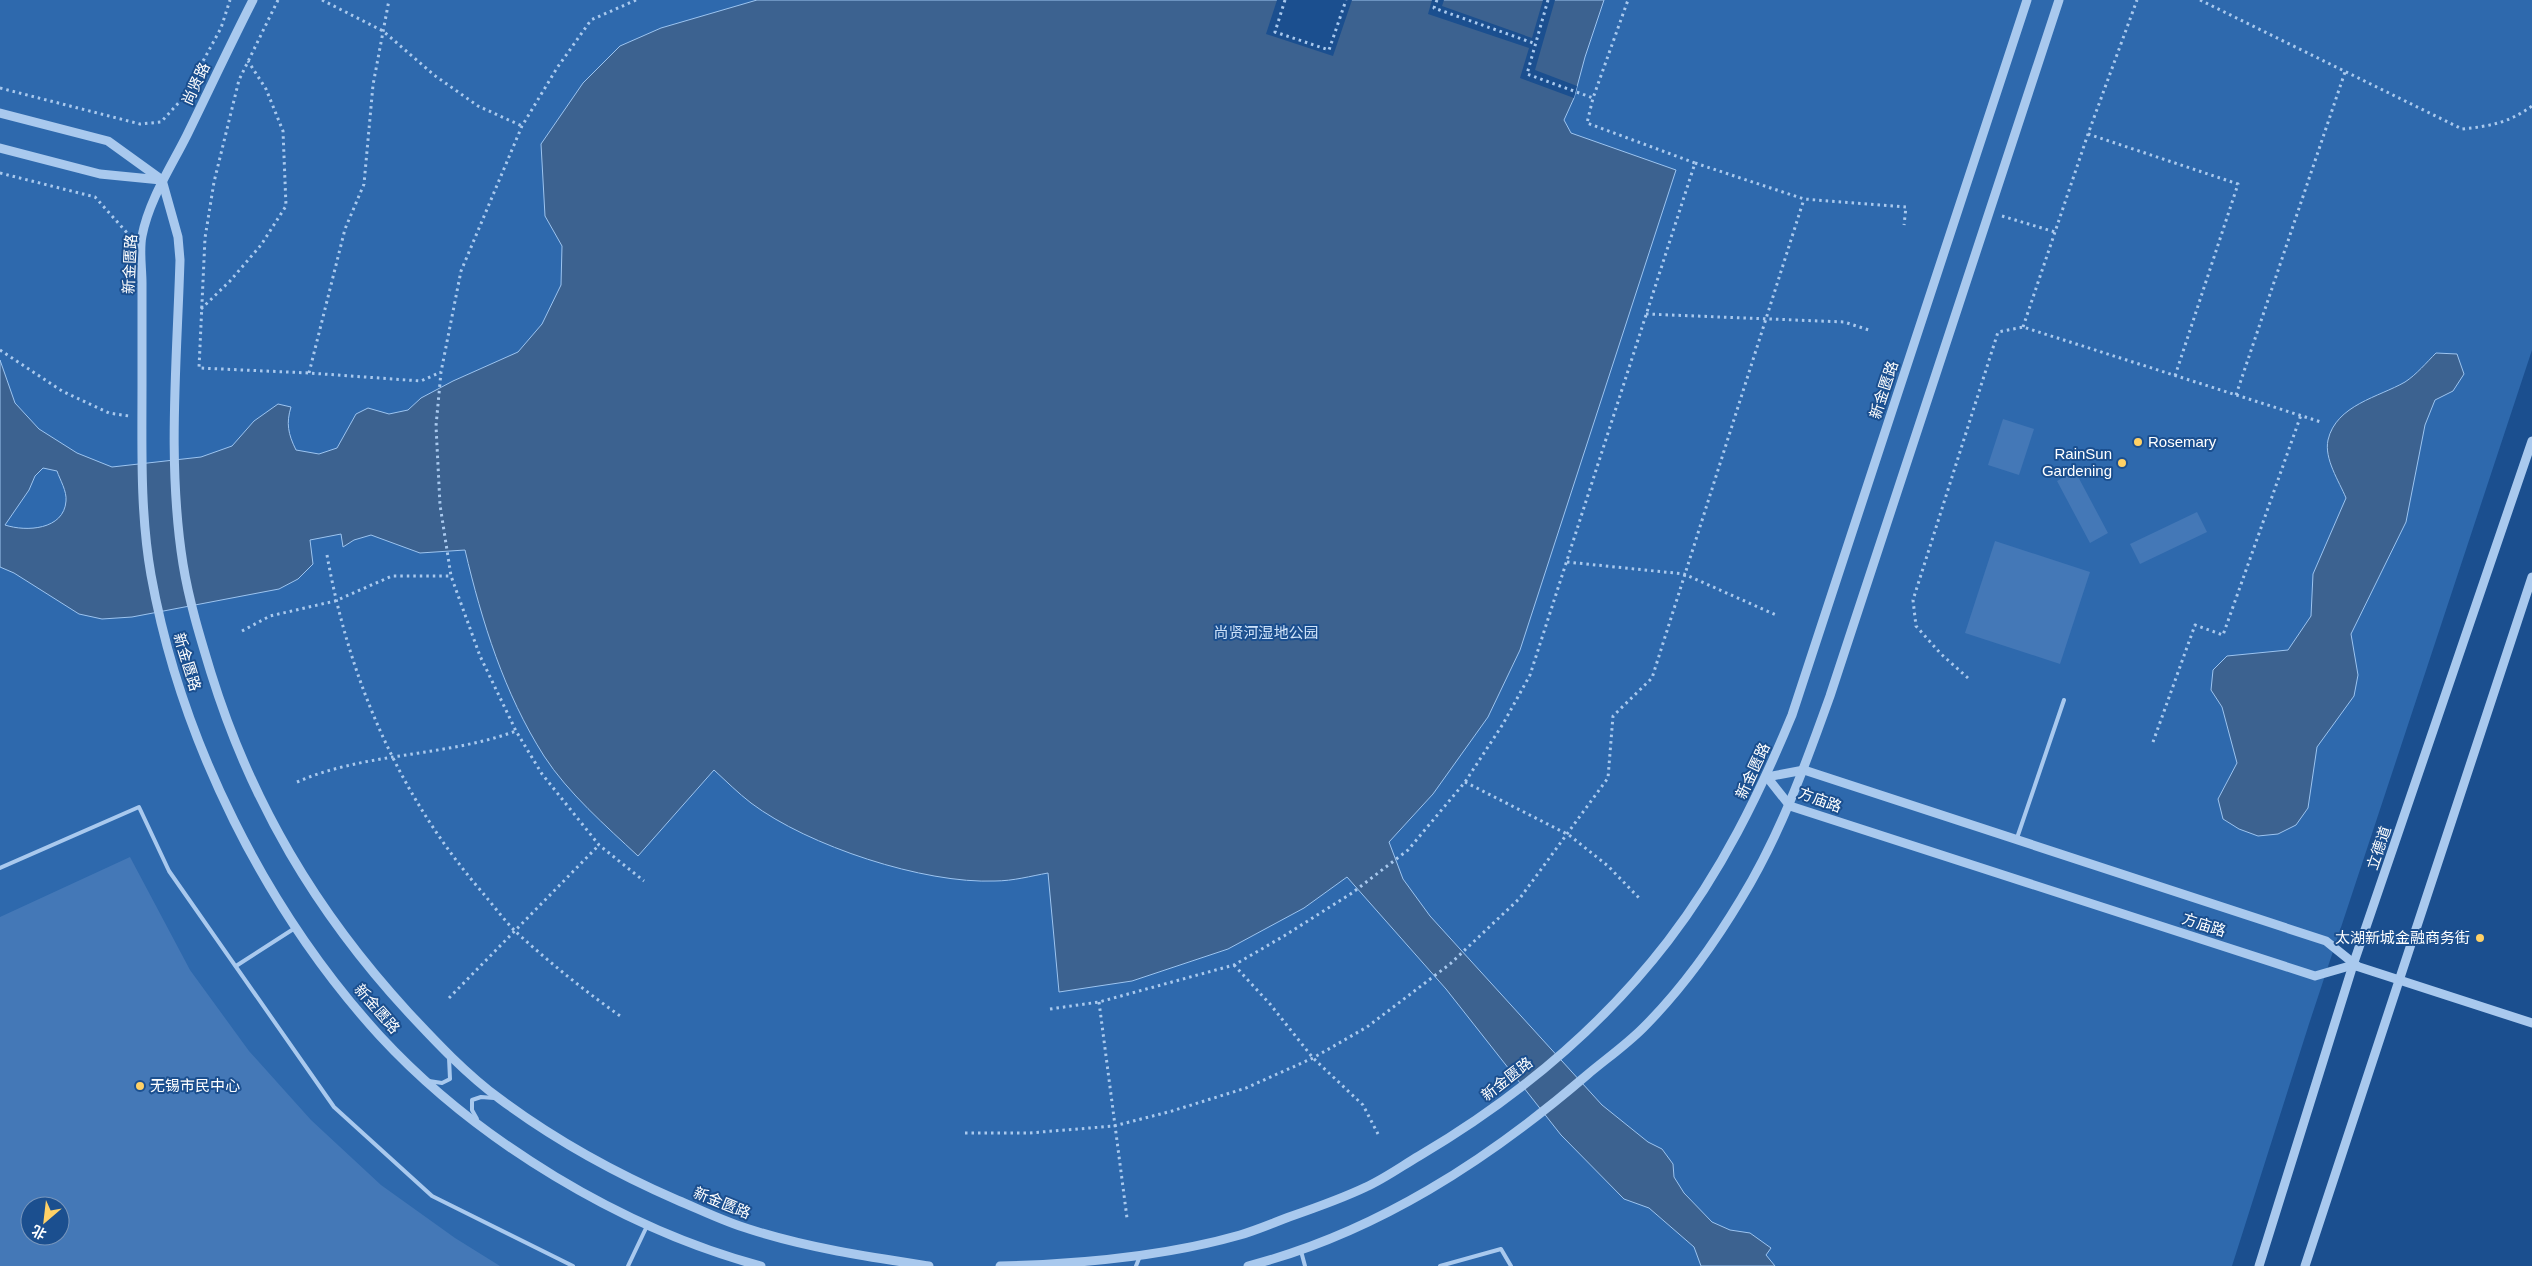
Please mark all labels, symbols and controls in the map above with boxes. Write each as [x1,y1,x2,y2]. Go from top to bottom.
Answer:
street label: 尚贤路 [178,60,213,108]
street label: 新金匮路 [119,234,140,294]
street label: 新金匮路 [1866,359,1901,421]
place label: Rosemary [2148,433,2217,450]
marker: Rosemary [2132,436,2144,448]
place label: RainSun Gardening [2042,445,2112,479]
marker: RainSun Gardening [2116,457,2128,469]
park label: 尚贤河湿地公园 [1213,624,1319,641]
street label: 新金匮路 [171,631,204,693]
street label: 新金匮路 [1732,740,1773,802]
street label: 方庙路 [1796,784,1844,815]
street label: 立德道 [2363,824,2394,872]
street label: 方庙路 [2180,909,2228,940]
place label: 太湖新城金融商务街 [2335,929,2470,946]
marker: 太湖新城金融商务街 [2474,932,2486,944]
street label: 新金匮路 [351,980,403,1037]
street label: 新金匮路 [1478,1053,1536,1104]
place label: 无锡市民中心 [150,1077,240,1094]
marker: 无锡市民中心 [134,1080,146,1092]
street label: 新金匮路 [691,1183,753,1222]
north arrow [20,1196,70,1246]
text: 北 [29,1222,49,1243]

